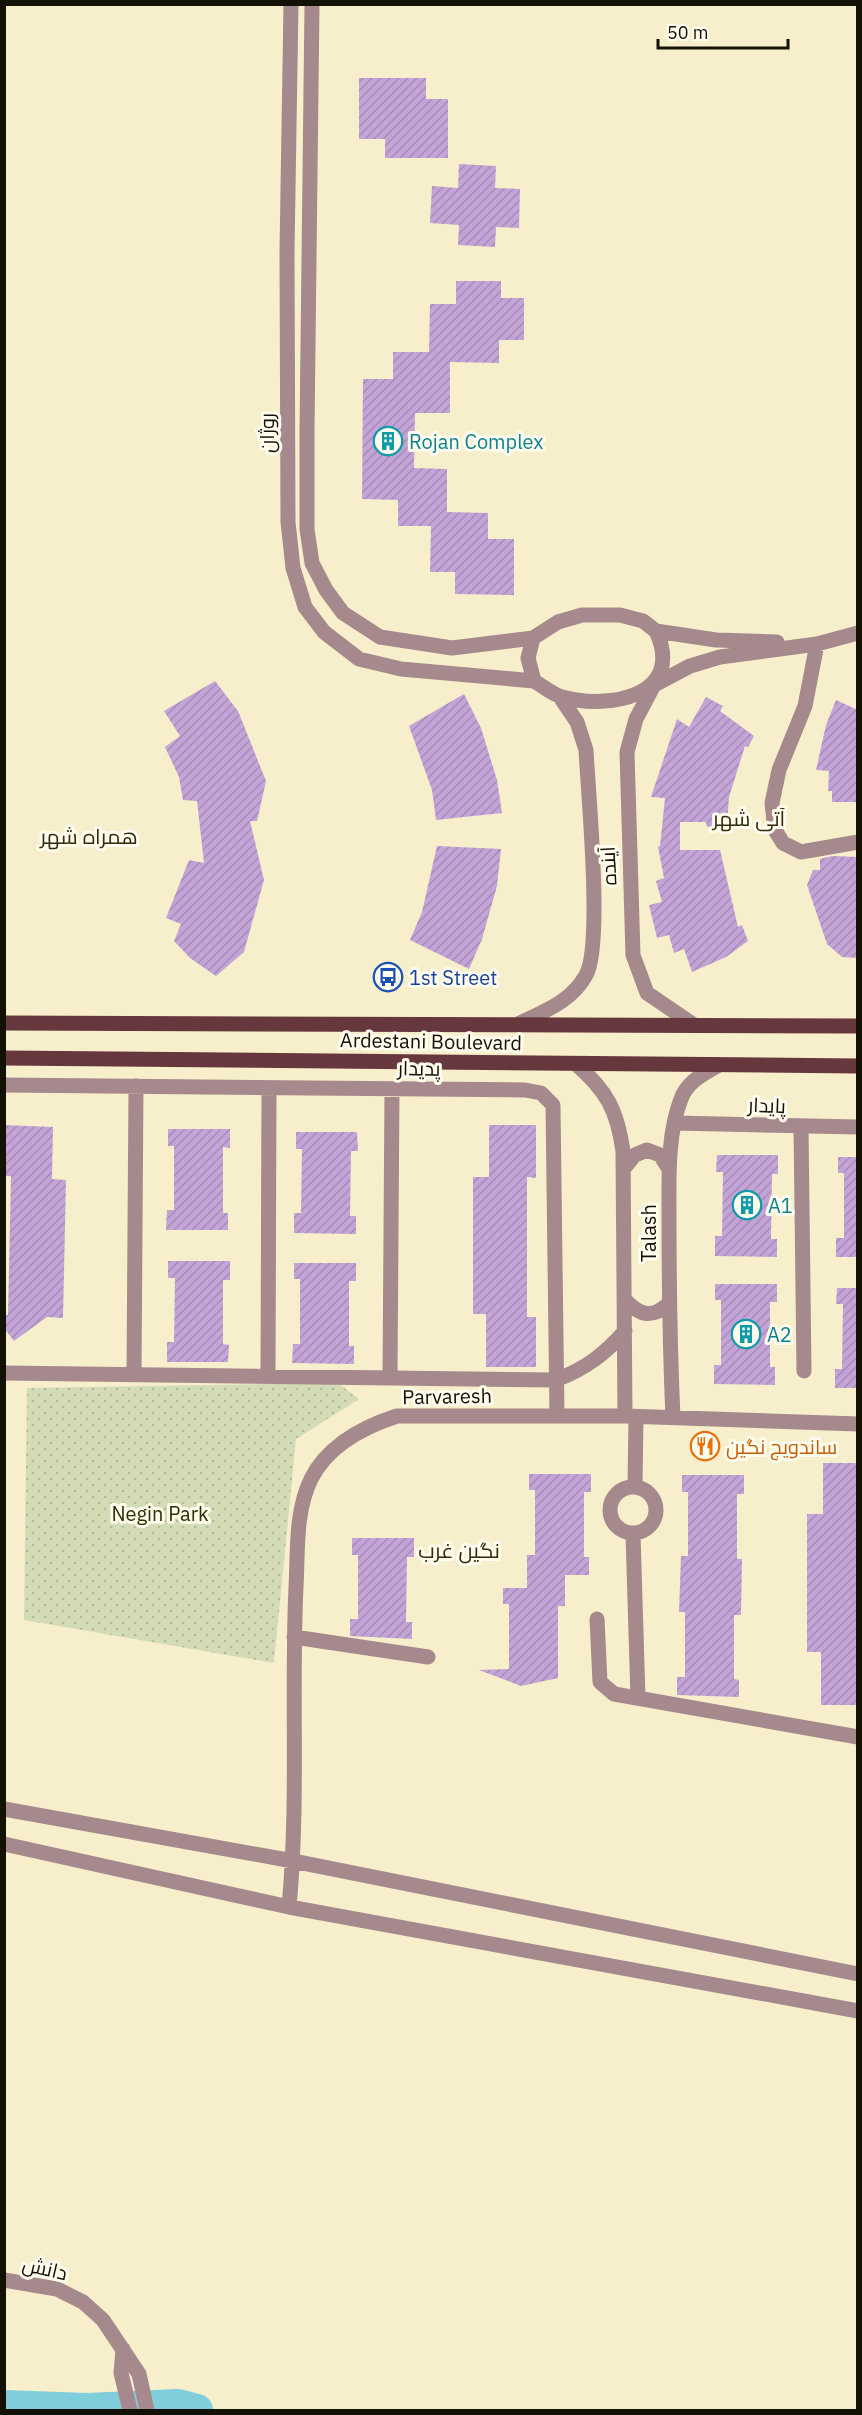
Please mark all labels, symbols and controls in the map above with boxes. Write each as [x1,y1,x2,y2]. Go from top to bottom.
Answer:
scale bar [658,12,788,50]
text: 50 m [667,21,709,44]
street label: روژان [253,413,280,453]
building icon: Rojan Complex [372,425,404,457]
place label: Rojan Complex [409,428,543,455]
district label: آتی شهر [712,804,785,832]
district label: همراه شهر [39,822,138,850]
street label: آینده [593,845,623,886]
bus stop icon: 1st Street [372,961,404,993]
place label: 1st Street [409,964,497,991]
street label: Ardestani Boulevard [340,1026,522,1056]
street label: پدیدار [396,1054,441,1082]
street label: پایدار [747,1091,787,1119]
building icon: A1 [731,1189,763,1221]
place label: A1 [768,1192,793,1219]
street label: Talash [635,1204,662,1262]
building icon: A2 [730,1318,762,1350]
place label: A2 [767,1321,792,1348]
street label: Parvaresh [402,1382,492,1410]
restaurant icon: ساندویج نگین [689,1430,721,1462]
place label: ساندویج نگین [726,1433,837,1461]
park label: Negin Park [111,1500,209,1527]
district label: نگین غرب [418,1536,500,1564]
street label: دانش [20,2250,70,2286]

